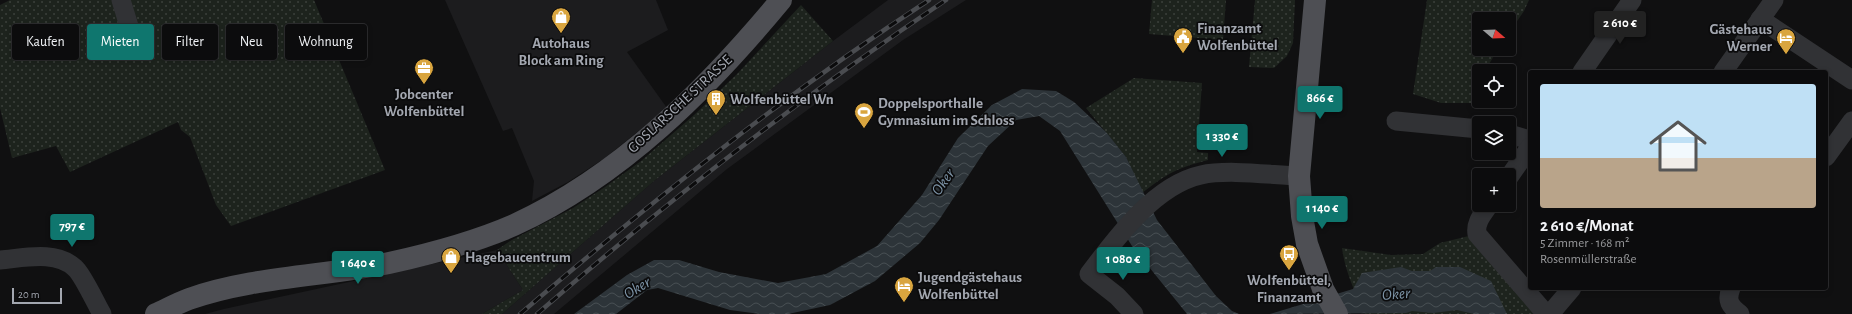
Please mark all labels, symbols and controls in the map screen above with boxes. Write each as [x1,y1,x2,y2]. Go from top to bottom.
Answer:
shop icon: Autohaus Block am Ring [550,6,572,34]
pin: 2 610 € [1583,11,1657,45]
north arrow [1472,12,1516,56]
map controls [1472,12,1516,212]
text: 2 610 € [1603,17,1637,30]
place label: Finanzamt Wolfenbüttel [1197,21,1278,53]
place label: Gästehaus Werner [1709,22,1773,54]
chip: Kaufen [12,24,79,60]
chip: Mieten [87,24,154,60]
chip: Filter [162,24,218,60]
chip: Neu [226,24,277,60]
chip: Wohnung [285,24,367,60]
public building icon: Finanzamt Wolfenbüttel [1172,26,1194,54]
hotel icon: Gästehaus Werner [1775,27,1797,55]
place label: Autohaus Block am Ring [518,36,604,68]
street label: GOSLARSCHE STRASSE [625,52,735,156]
office icon: Jobcenter Wolfenbüttel [413,57,435,85]
button: locate [1472,64,1516,108]
pin: 866 € [1292,86,1348,120]
place label: Jobcenter Wolfenbüttel [384,87,464,119]
building icon: Wolfenbüttel Wn [705,88,727,116]
place label: Wolfenbüttel Wn [730,92,834,107]
text: 866 € [1306,92,1334,105]
place label: Doppelsporthalle Gymnasium im Schloss [878,96,1015,128]
sports icon: Doppelsporthalle Gymnasium im Schloss [853,101,875,129]
icon: home [1642,110,1714,182]
button: layers [1472,116,1516,160]
pin: 1 330 € [1185,124,1259,158]
text: 1 330 € [1206,130,1238,143]
water label: Oker [928,165,958,198]
button: + [1472,168,1516,212]
pin: 1 140 € [1285,196,1359,230]
text: 1 140 € [1306,202,1338,215]
pin: 797 € [44,214,100,248]
text: 2 610 €/Monat [1540,217,1634,234]
text: 797 € [59,220,85,233]
text: 5 Zimmer · 168 m² [1540,237,1630,250]
bus stop icon: Wolfenbüttel, Finanzamt [1278,243,1300,271]
shop icon: Hagebaucentrum [440,246,462,274]
pin: 1 080 € [1086,247,1160,281]
place label: Hagebaucentrum [465,250,571,265]
pin: 1 640 € [321,251,395,285]
text: 1 080 € [1106,253,1140,266]
text: Rosenmüllerstraße [1540,253,1636,266]
text: 1 640 € [341,257,375,270]
place label: Jugendgästehaus Wolfenbüttel [918,270,1022,302]
water label: Oker [621,273,654,302]
place label: Wolfenbüttel, Finanzamt [1247,273,1331,305]
hotel icon: Jugendgästehaus Wolfenbüttel [893,275,915,303]
water label: Oker [1381,285,1411,303]
scale bar [12,286,62,305]
text: 20 m [18,289,39,300]

